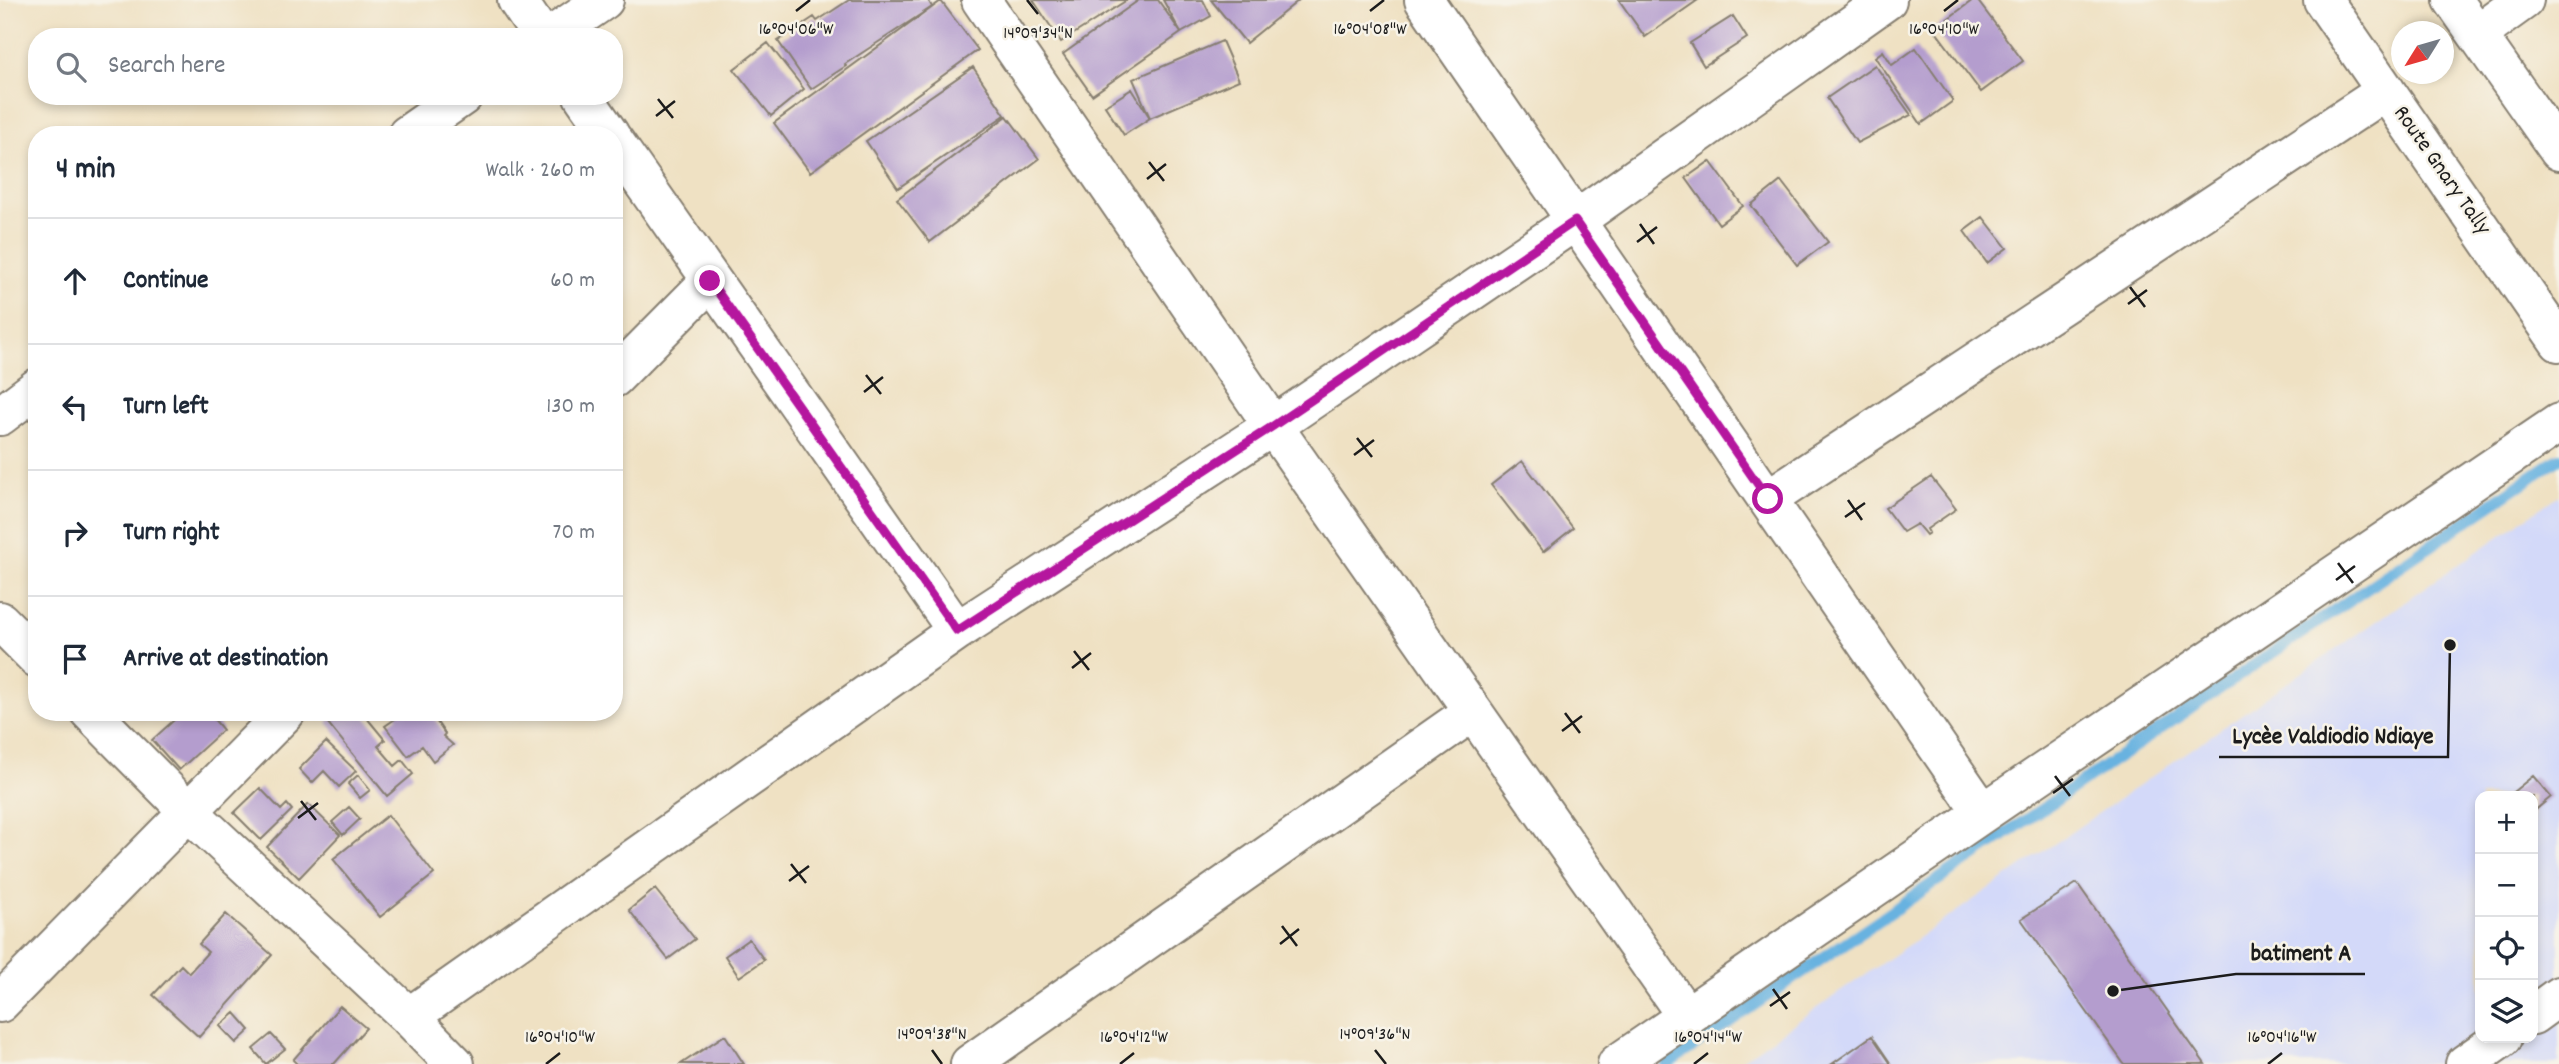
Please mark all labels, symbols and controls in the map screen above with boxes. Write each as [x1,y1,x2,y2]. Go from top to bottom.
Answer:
text: 16°04'06"W [759,18,834,43]
text: 16°04'08"W [1333,18,1407,43]
text: 16°04'10"W [1909,18,1980,43]
north arrow [2391,21,2454,84]
text: 14°09'34"N [1003,22,1073,47]
search box [28,28,623,105]
icon: search [52,48,90,86]
text: Search here [108,48,226,85]
street label: Route Gnary Tally [2384,99,2498,243]
text: 4 min [56,150,115,193]
text: Walk · 260 m [485,155,595,188]
icon: ahead [56,262,94,300]
text: Continue [123,263,208,300]
text: 60 m [550,265,595,298]
route end [694,265,725,296]
icon: left [56,388,94,426]
text: Turn left [123,389,209,426]
text: 130 m [546,391,595,424]
route start [1752,483,1783,514]
icon: right [56,514,94,552]
text: Turn right [123,515,220,552]
text: 70 m [553,517,595,550]
icon: arrive [56,640,94,678]
text: Arrive at destination [123,641,328,678]
callout: Lycèe Valdiodio Ndiaye [2219,712,2448,757]
text: Lycèe Valdiodio Ndiaye [2232,721,2434,755]
map controls [2475,791,2538,1043]
button: + [2475,791,2538,854]
button: − [2475,854,2538,917]
button: locate [2475,917,2538,980]
callout: batiment A [2236,929,2365,974]
text: batiment A [2251,938,2351,972]
button: layers [2475,980,2538,1043]
text: 14°09'38"N [897,1023,967,1048]
text: 14°09'36"N [1340,1023,1410,1048]
text: 16°04'10"W [525,1026,596,1051]
text: 16°04'12"W [1100,1026,1169,1051]
text: 16°04'14"W [1674,1026,1742,1051]
text: 16°04'16"W [2248,1026,2317,1051]

